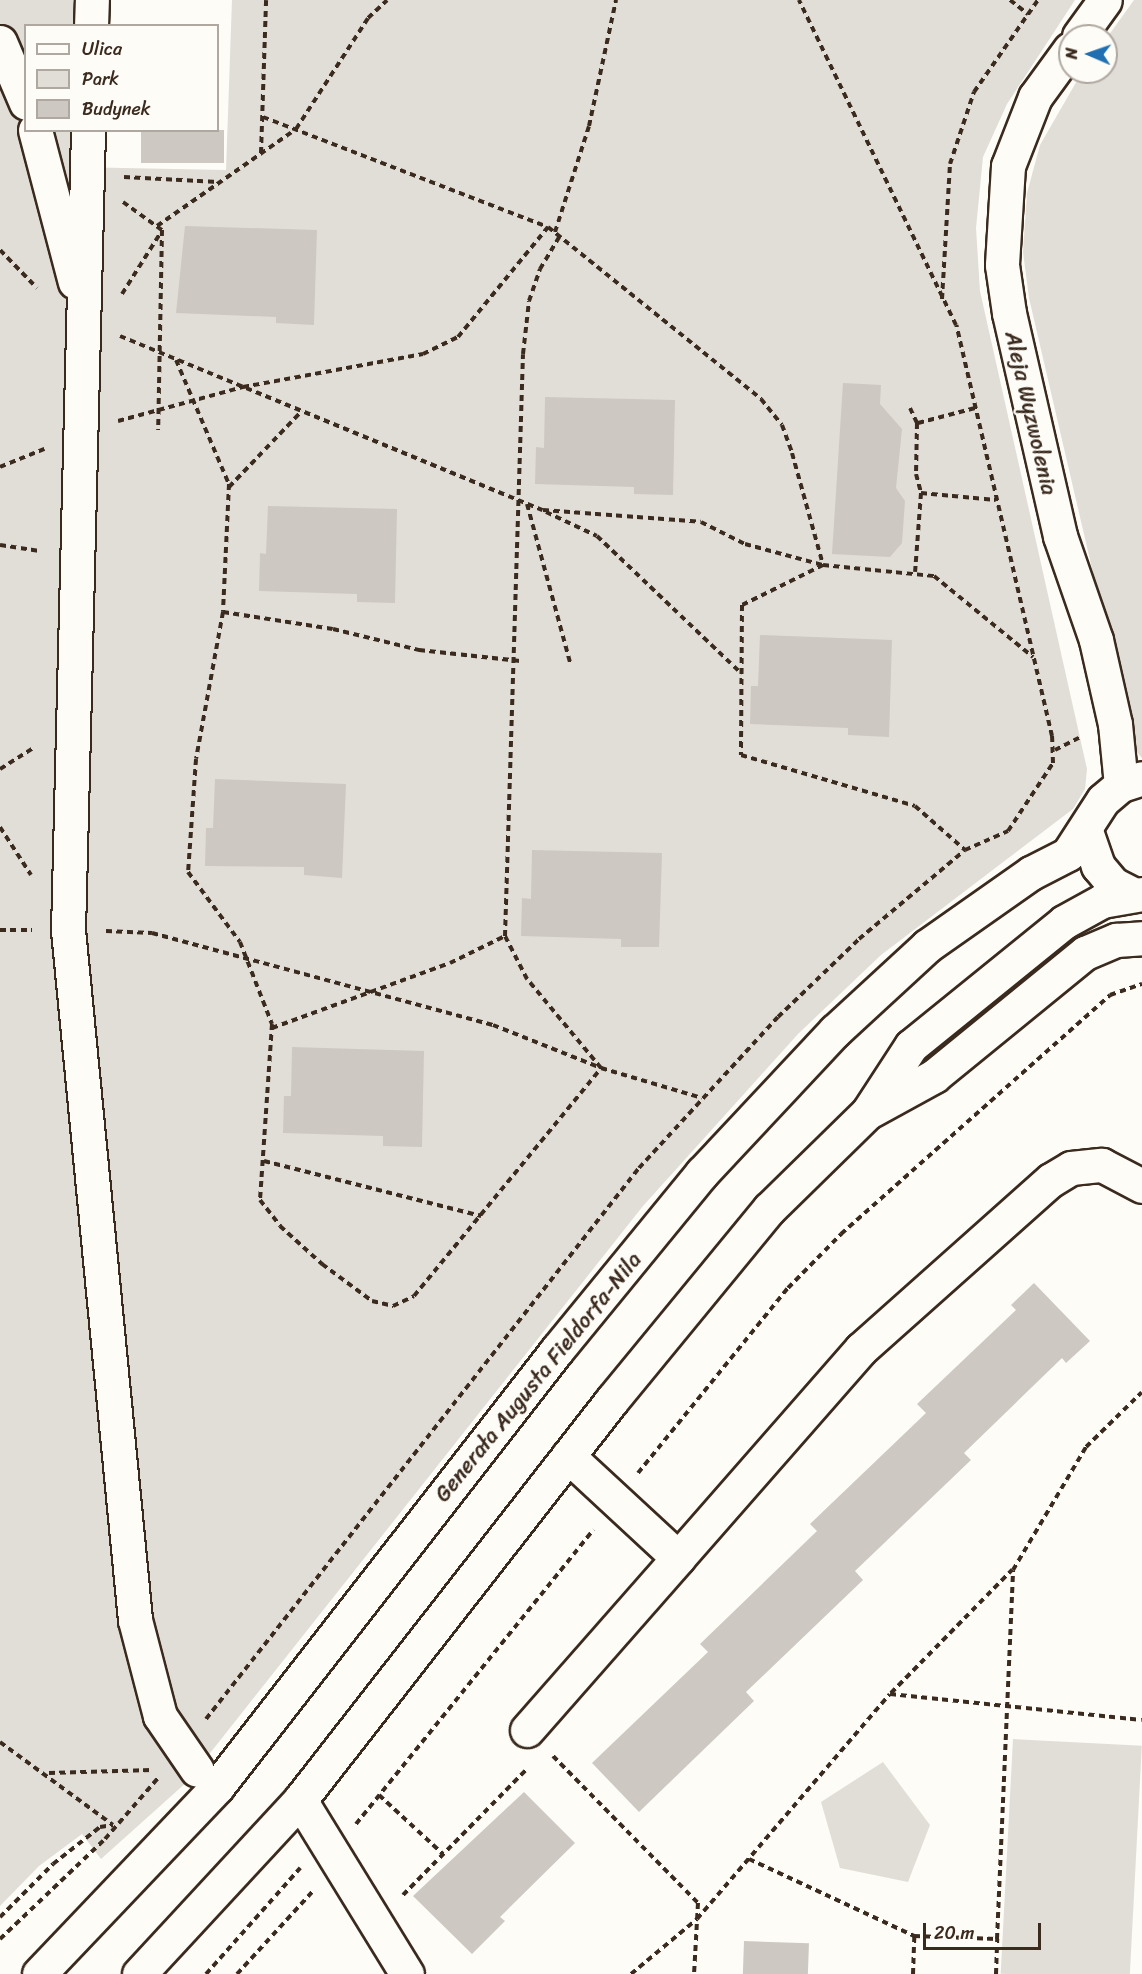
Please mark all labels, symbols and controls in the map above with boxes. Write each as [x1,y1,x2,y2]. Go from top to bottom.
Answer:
legend [24,24,219,132]
north arrow [1058,24,1118,84]
text: Ulica [82,33,122,65]
text: N [1057,47,1086,59]
text: Park [82,63,119,95]
text: Budynek [82,93,150,125]
street label: Aleja Wyzwolenia [999,328,1063,498]
street label: Generała Augusta Fieldorfa-Nila [429,1247,647,1507]
scale bar [926,1911,1044,1949]
text: 20 m [934,1917,974,1949]

